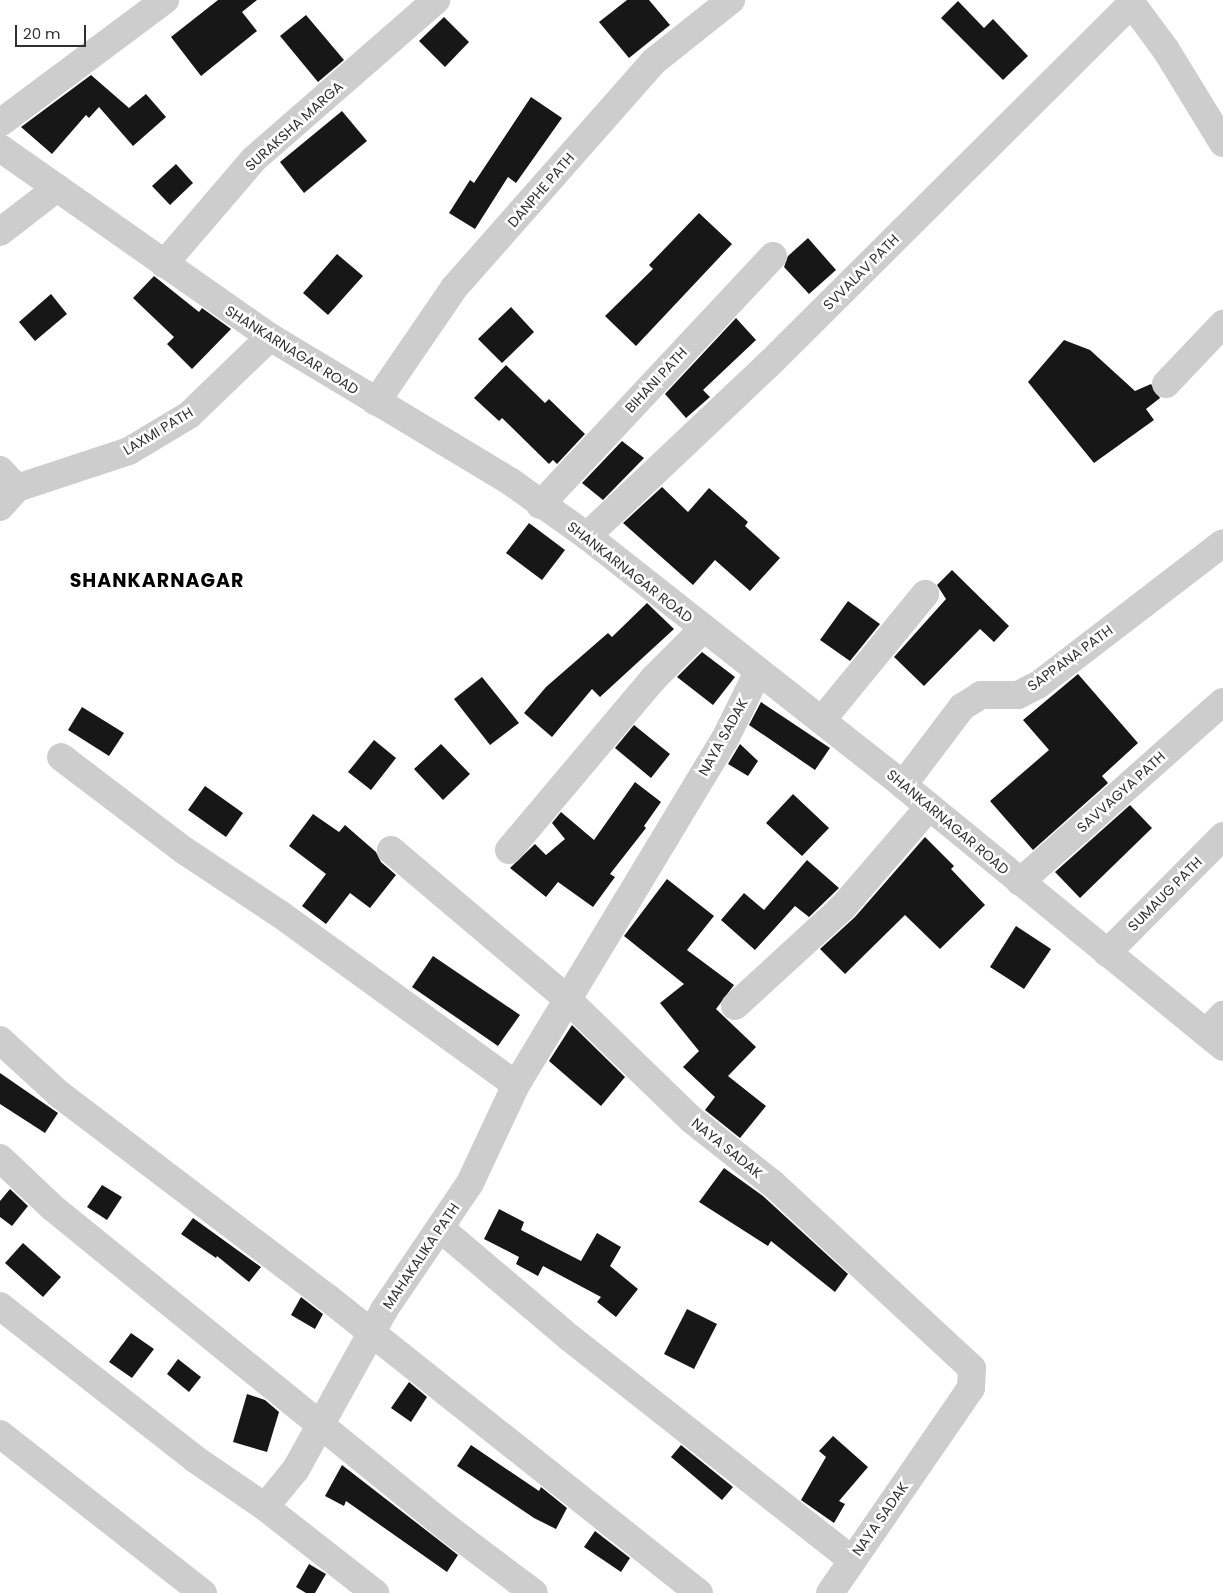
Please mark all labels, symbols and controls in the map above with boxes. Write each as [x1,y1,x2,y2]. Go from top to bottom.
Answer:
scale bar [18,15,89,47]
text: 20 m [23,23,61,44]
street label: SURAKSHA MARGA [242,78,346,174]
street label: DANPHE PATH [504,150,578,230]
street label: SVVALAV PATH [820,231,902,313]
street label: SHANKARNAGAR ROAD [222,302,362,398]
street label: BIHANI PATH [622,344,690,416]
street label: LAXMI PATH [120,404,196,458]
street label: SHANKARNAGAR ROAD [564,518,696,626]
district label: SHANKARNAGAR [68,570,246,592]
street label: SAPPANA PATH [1024,621,1116,695]
street label: NAYA SADAK [695,695,751,779]
street label: SAVVAGYA PATH [1073,748,1169,836]
street label: SHANKARNAGAR ROAD [884,766,1012,878]
street label: SUMAUG PATH [1124,853,1206,935]
street label: NAYA SADAK [688,1114,766,1182]
street label: MAHAKALIKA PATH [379,1200,463,1312]
street label: NAYA SADAK [848,1479,912,1559]

